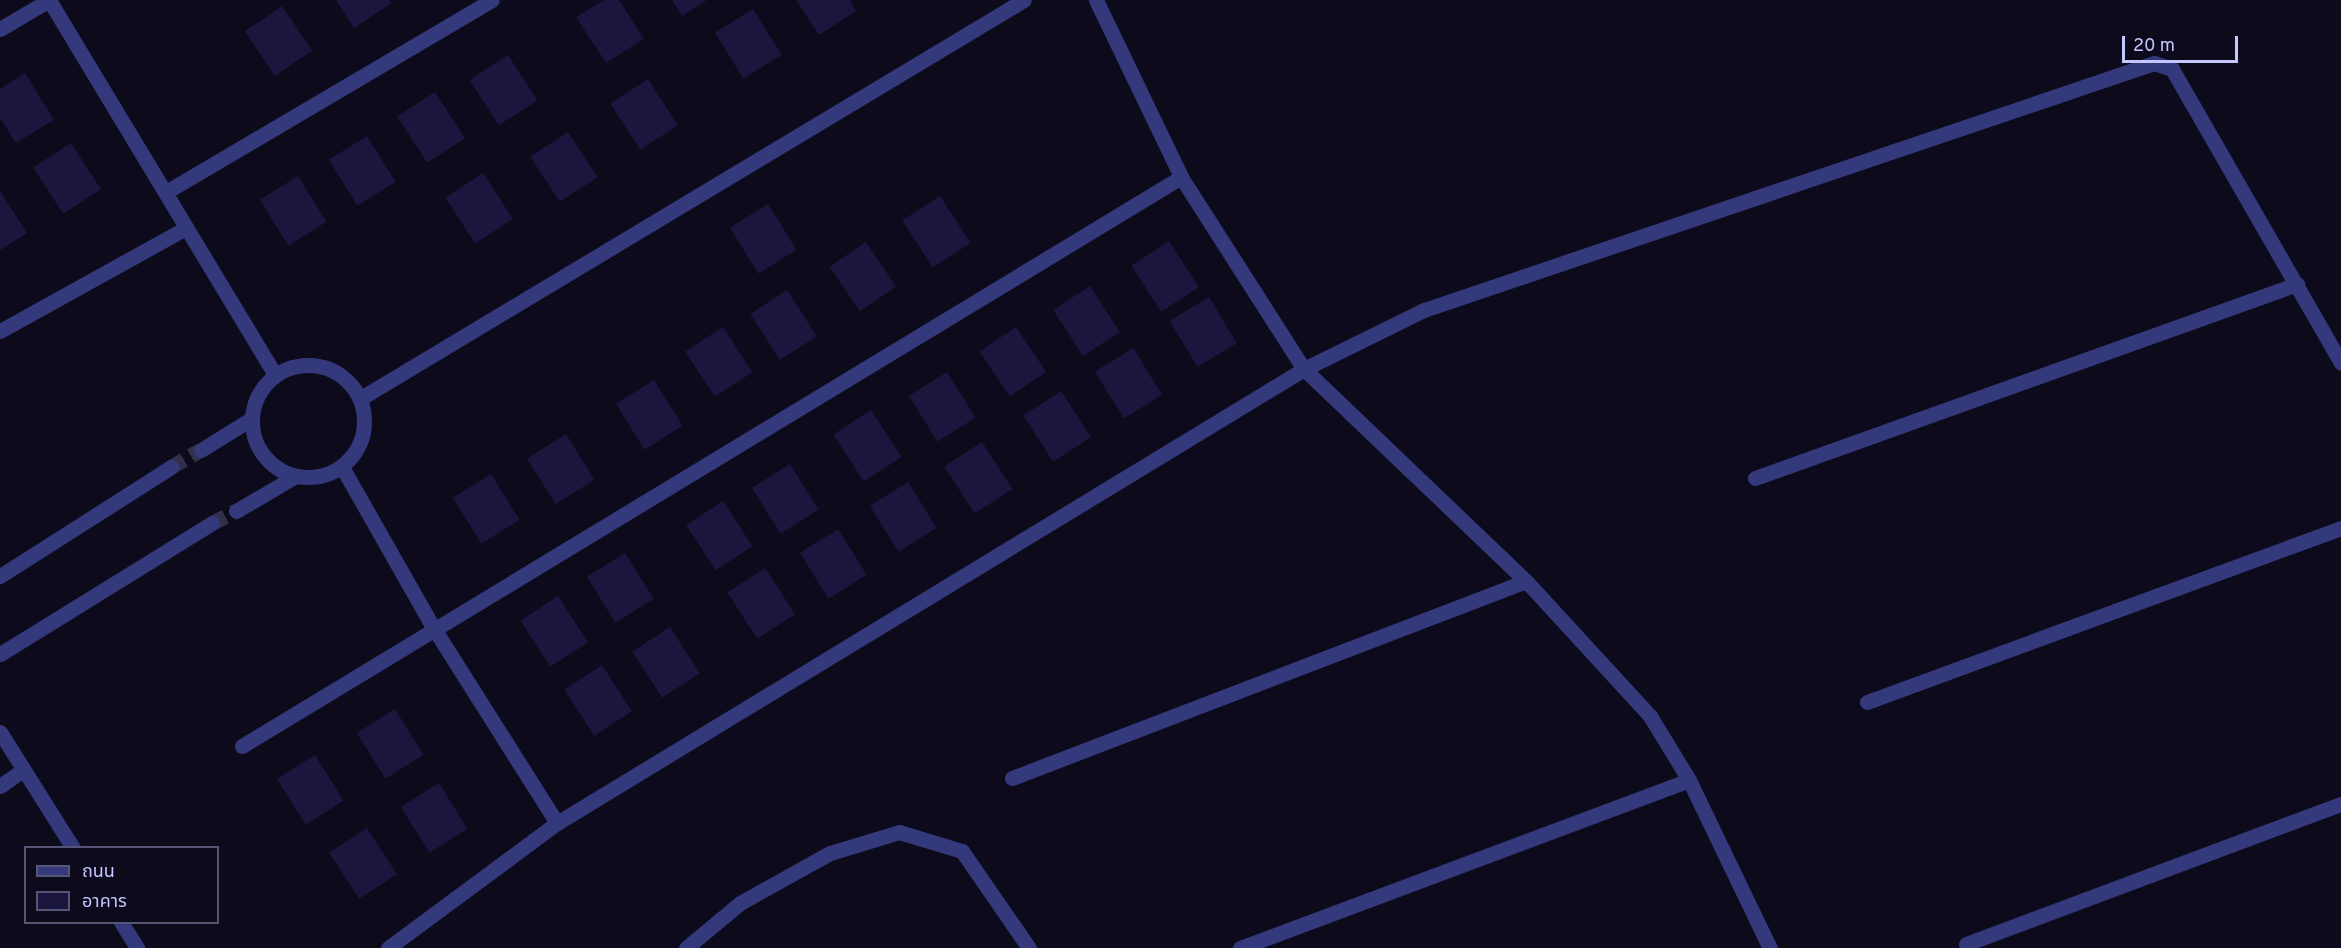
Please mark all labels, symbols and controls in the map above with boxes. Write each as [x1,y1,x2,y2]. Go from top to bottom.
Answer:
scale bar [2125,24,2240,62]
text: 20 m [2133,35,2175,58]
legend [24,846,219,924]
text: ถนน [82,861,115,884]
text: อาคาร [82,891,127,914]

